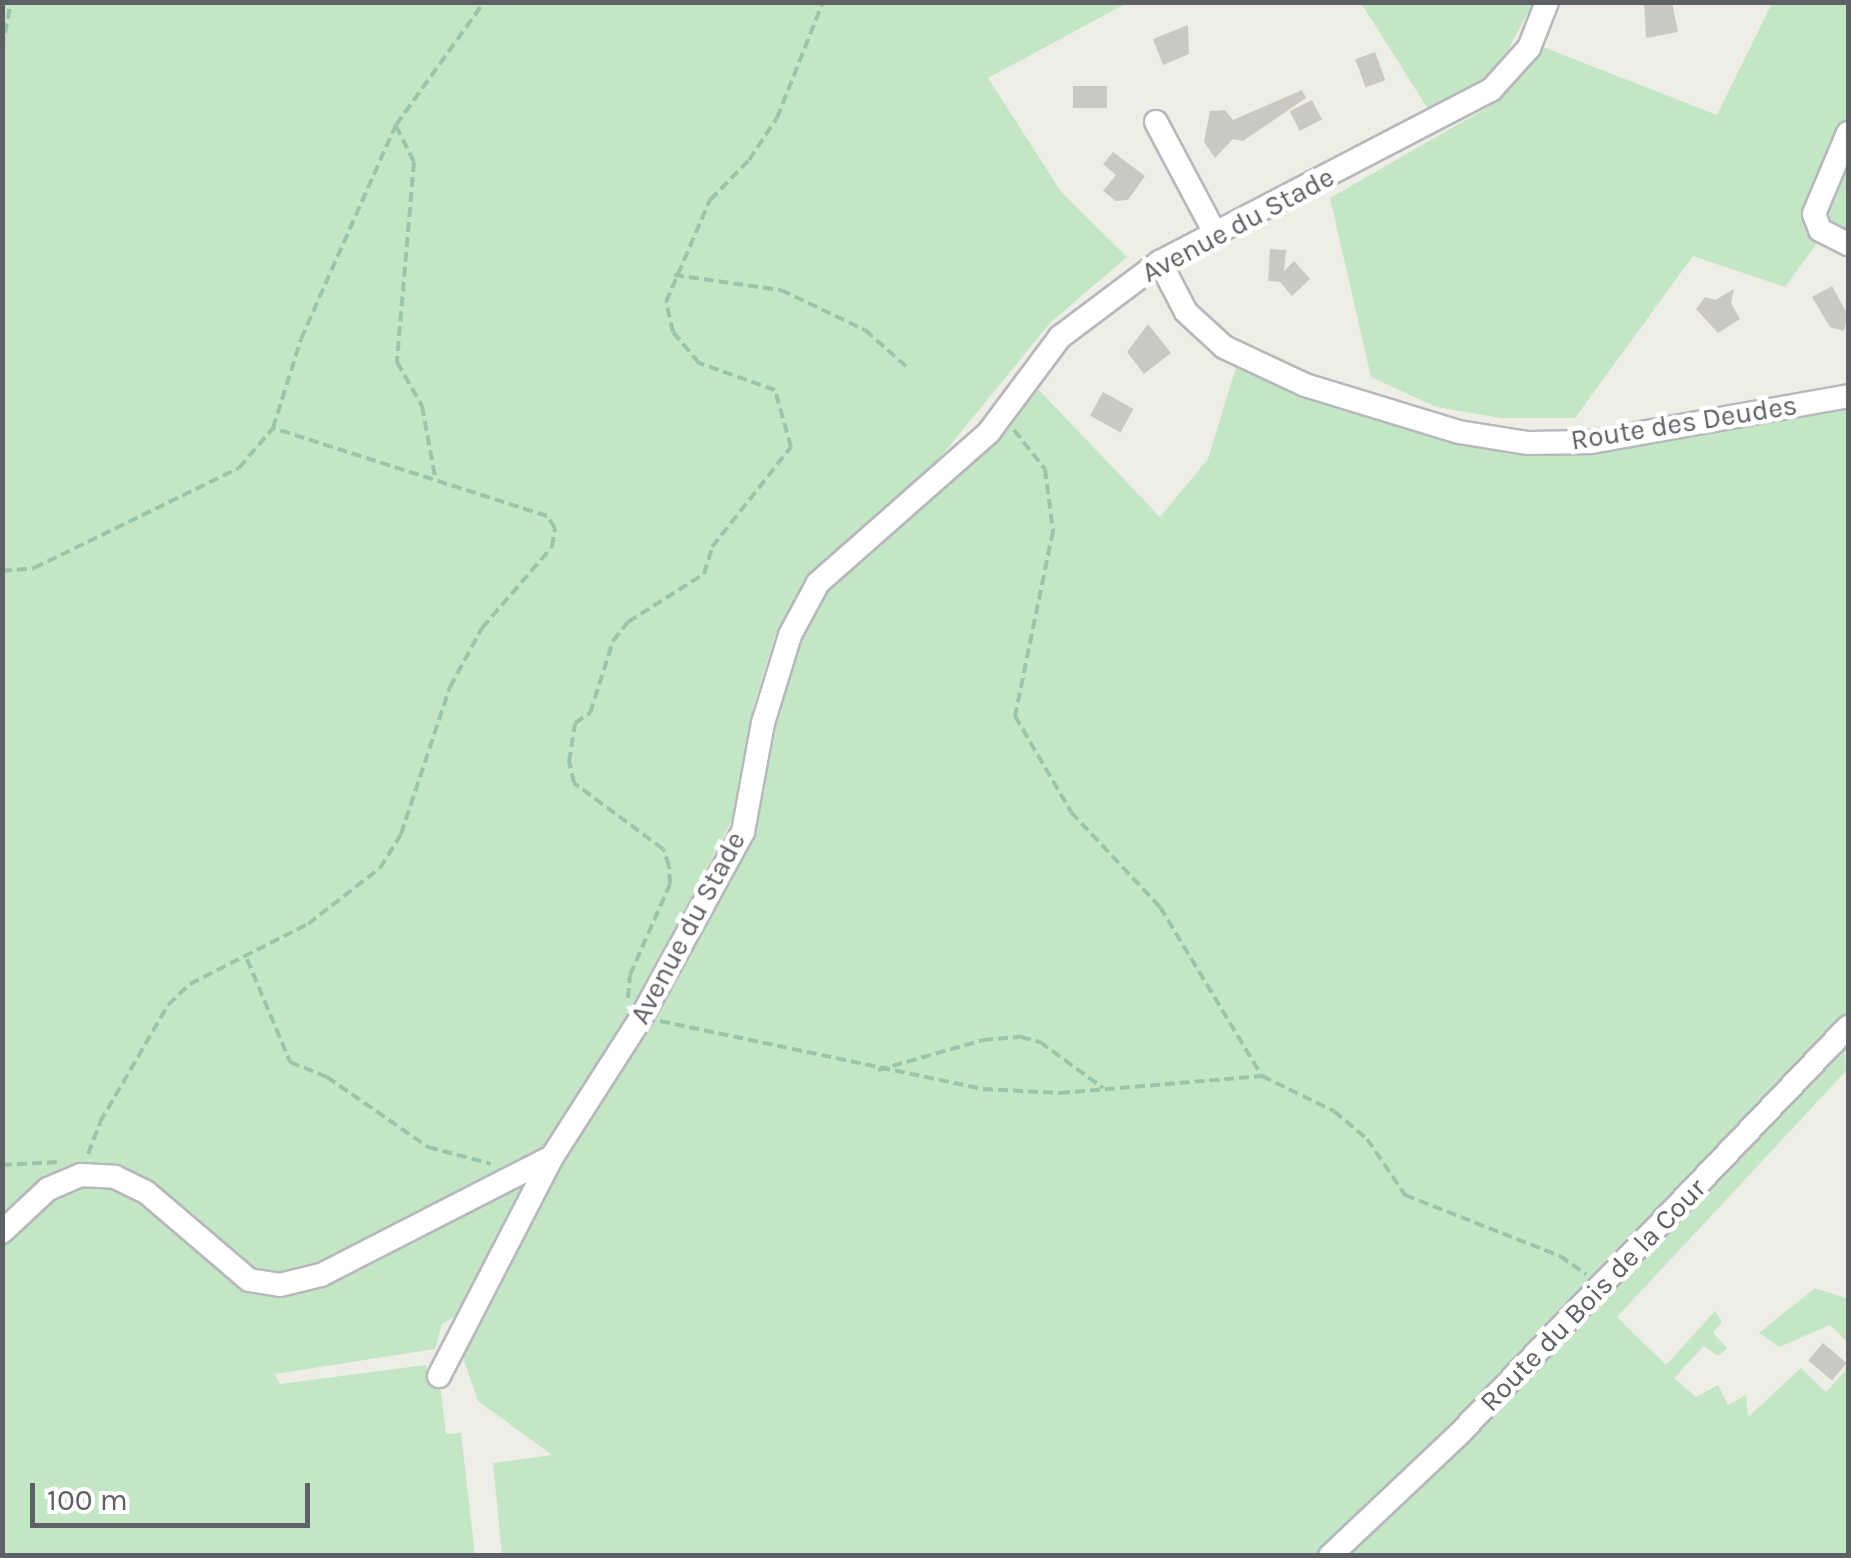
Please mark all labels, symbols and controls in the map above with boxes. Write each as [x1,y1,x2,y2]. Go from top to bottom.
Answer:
street label: Avenue du Stade [1136,160,1340,290]
street label: Route des Deudes [1568,389,1800,457]
street label: Avenue du Stade [623,826,753,1030]
street label: Route du Bois de la Cour [1473,1172,1713,1418]
scale bar [35,1463,315,1525]
text: 100 m [47,1482,128,1518]

